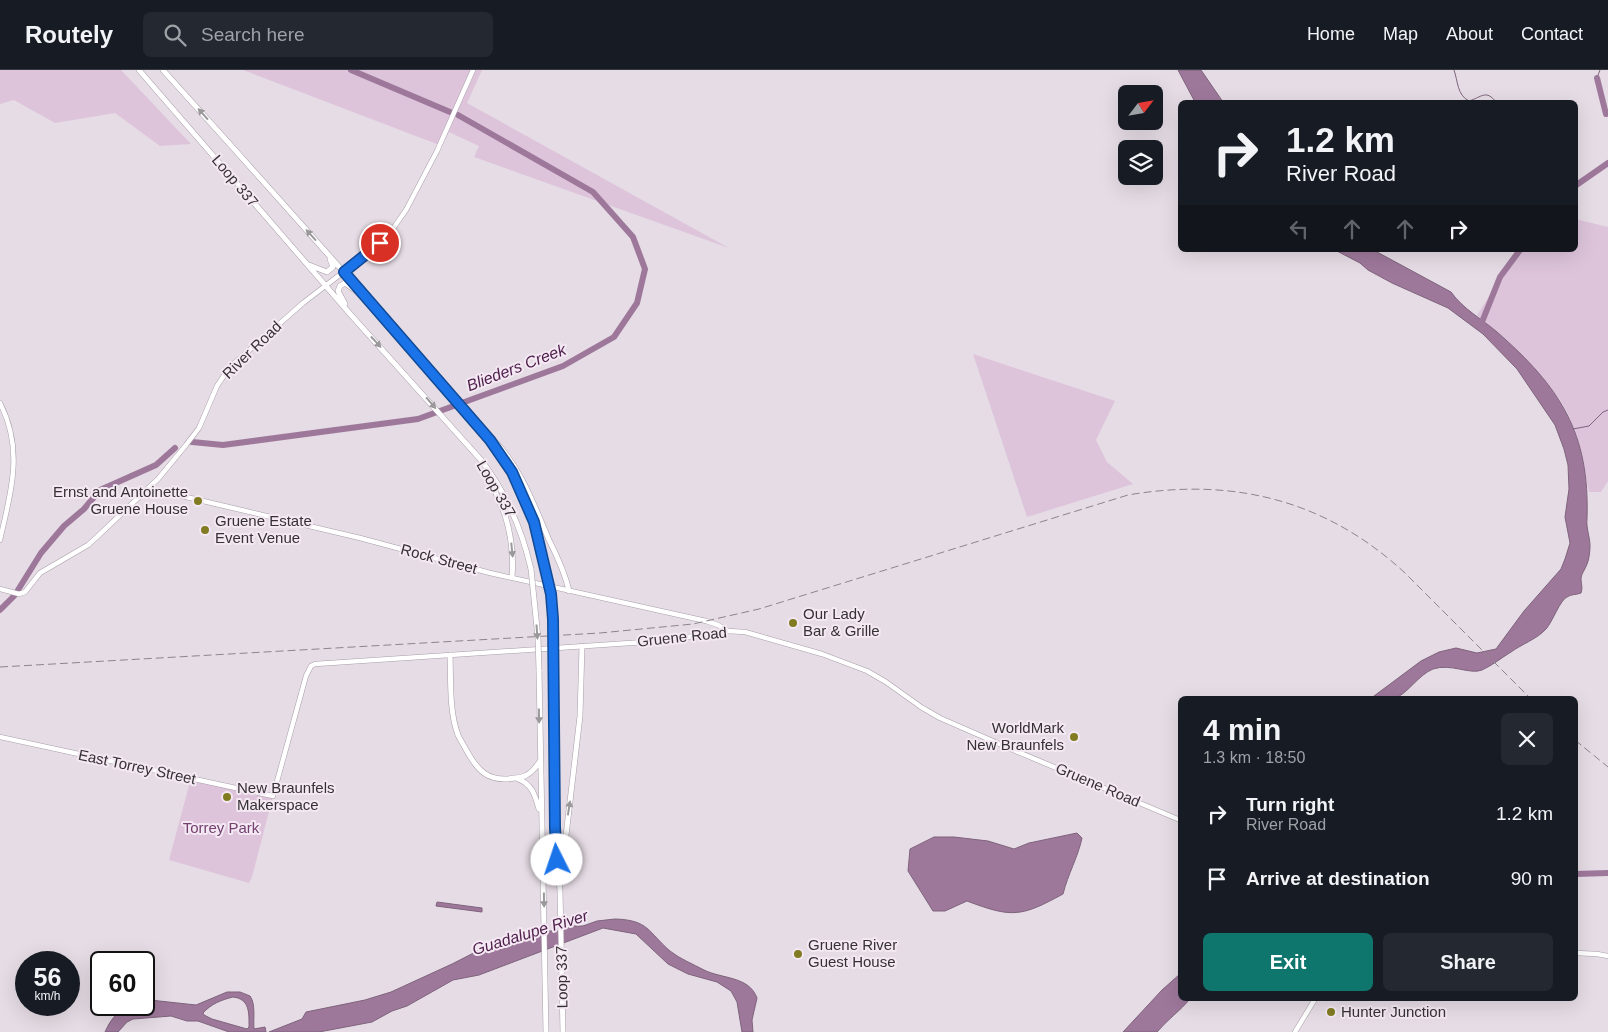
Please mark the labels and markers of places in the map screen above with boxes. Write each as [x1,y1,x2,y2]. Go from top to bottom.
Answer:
pin [359,222,401,264]
place label: Ernst and Antoinette Gruene House [53,483,188,517]
marker: Ernst and Antoinette Gruene House [192,495,204,507]
place label: Gruene Estate Event Venue [215,512,312,546]
marker: Gruene Estate Event Venue [199,524,211,536]
place label: Our Lady Bar & Grille [803,605,880,639]
marker: Our Lady Bar & Grille [787,617,799,629]
place label: WorldMark New Braunfels [966,719,1064,753]
marker: WorldMark New Braunfels [1068,731,1080,743]
place label: New Braunfels Makerspace [237,779,335,813]
marker: New Braunfels Makerspace [221,791,233,803]
place label: Gruene River Guest House [808,936,897,970]
marker: Gruene River Guest House [792,948,804,960]
place label: Hunter Junction [1341,1003,1446,1020]
marker: Hunter Junction [1325,1006,1337,1018]

